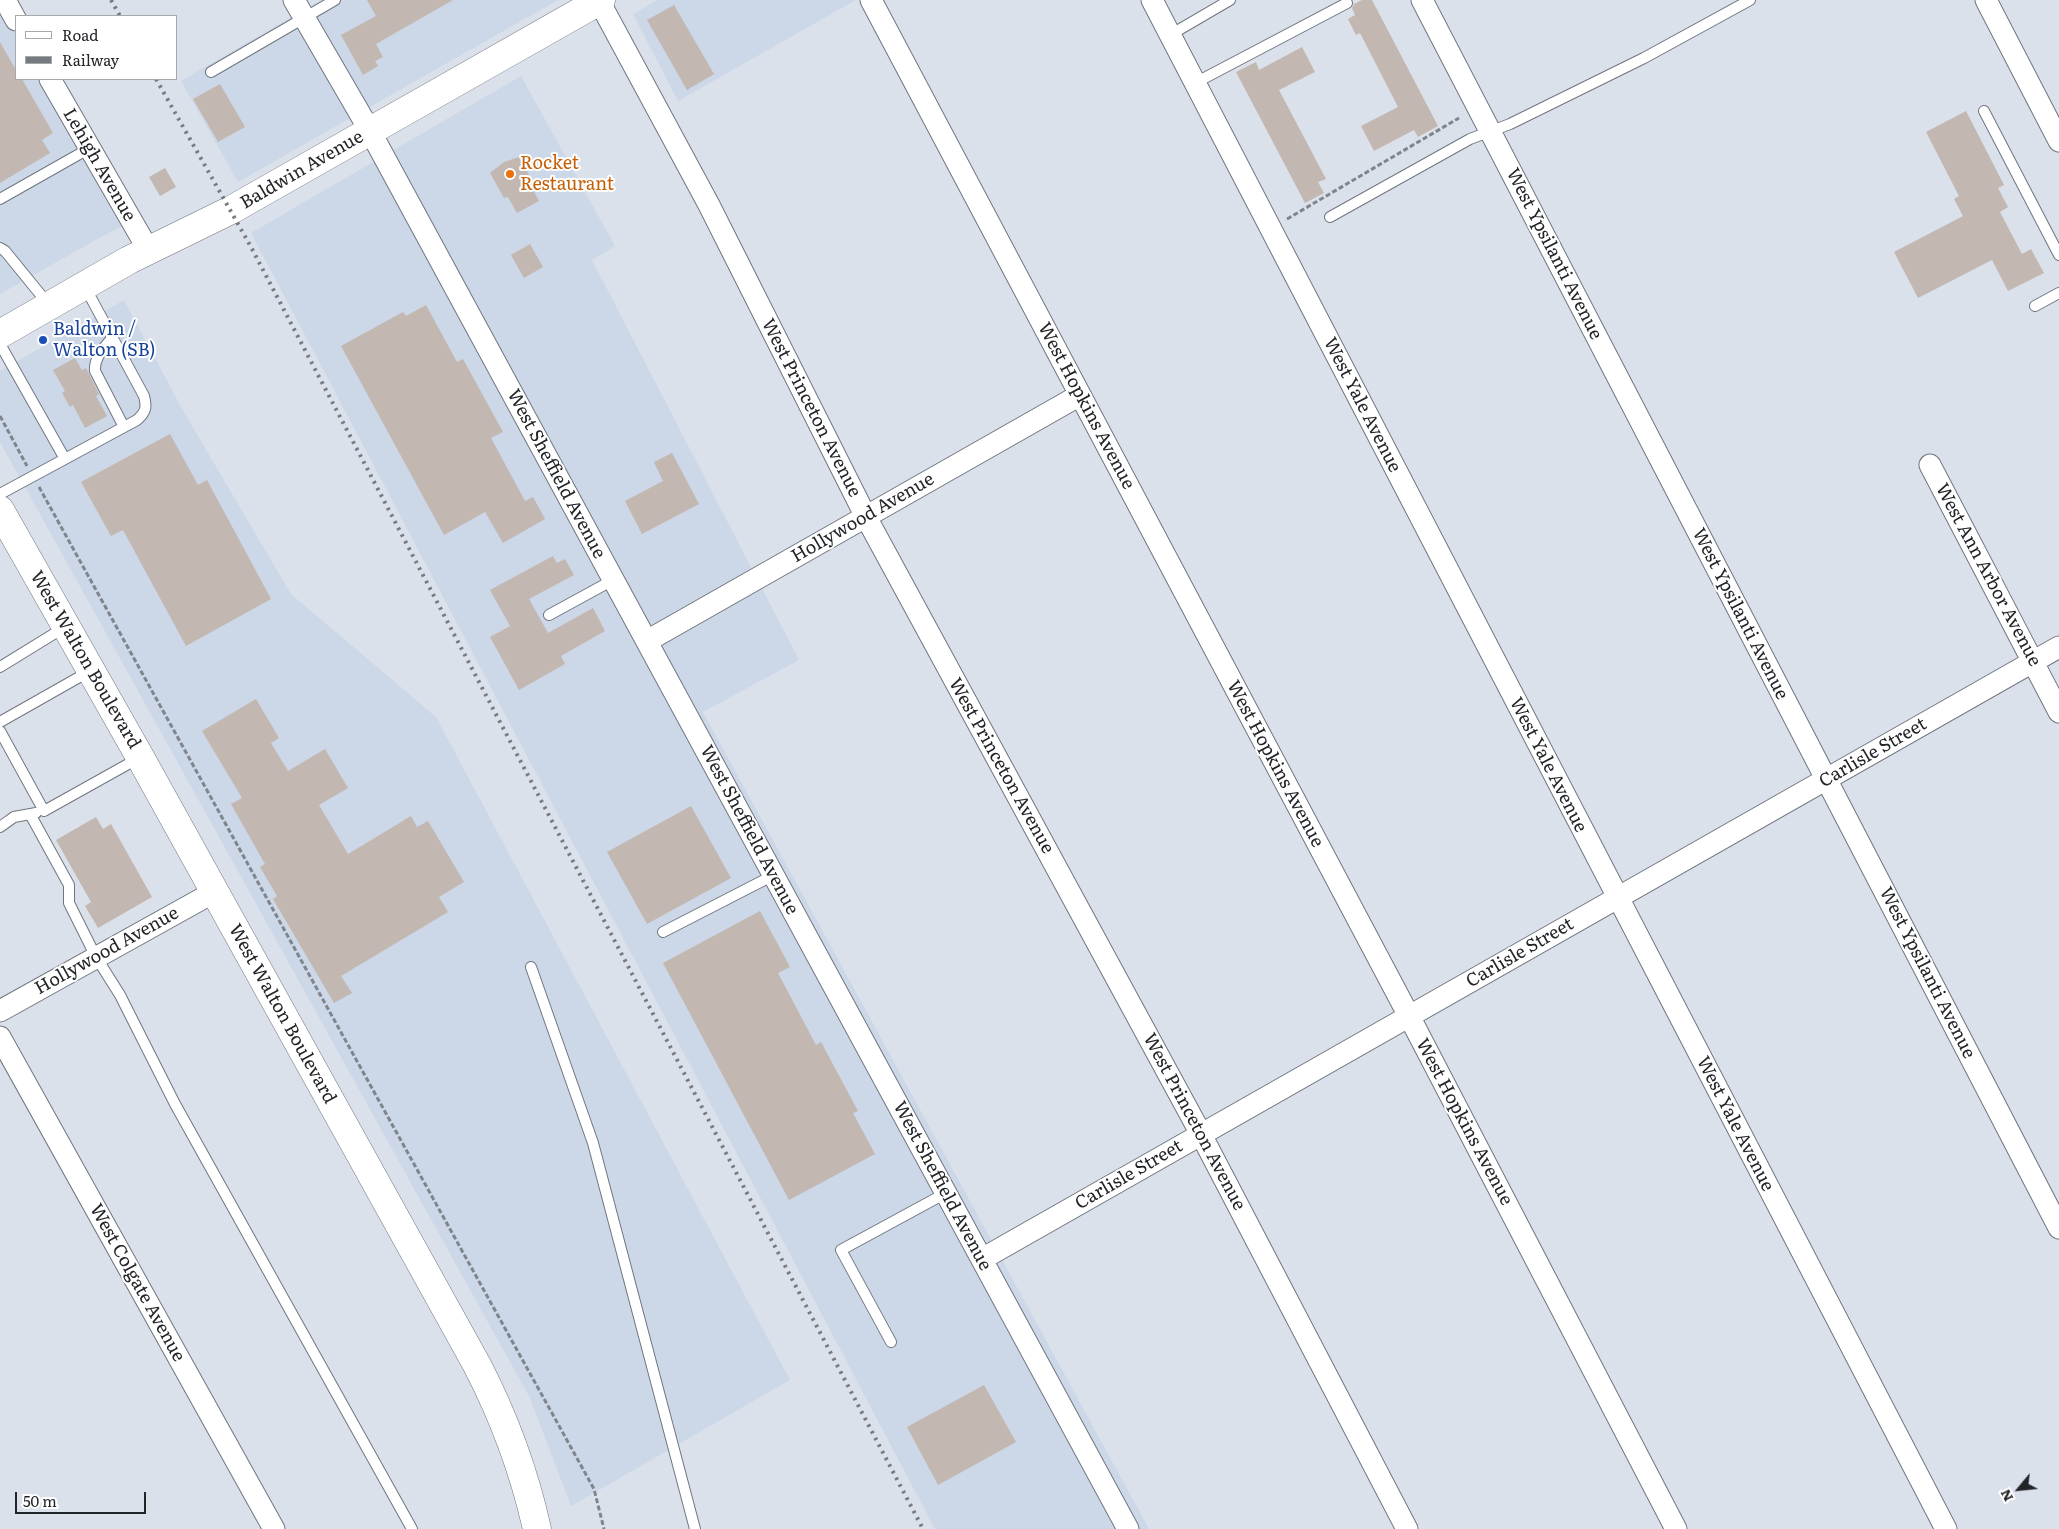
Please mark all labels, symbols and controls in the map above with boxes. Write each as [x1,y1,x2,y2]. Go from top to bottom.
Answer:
legend [15,15,178,80]
text: Road [62,23,98,46]
text: Railway [62,48,119,71]
street label: Lehigh Avenue [58,105,140,225]
street label: Baldwin Avenue [237,126,367,214]
place label: Rocket Restaurant [520,153,614,195]
street label: West Ypsilanti Avenue [1501,165,1607,343]
marker: Rocket Restaurant [504,168,516,180]
street label: West Princeton Avenue [757,315,865,501]
place label: Baldwin / Walton (SB) [53,319,156,362]
street label: West Hopkins Avenue [1033,319,1139,493]
marker: Baldwin / Walton (SB) [37,334,49,346]
street label: West Yale Avenue [1319,334,1405,476]
street label: West Sheffield Avenue [502,386,610,562]
street label: Hollywood Avenue [788,468,938,568]
street label: West Ann Arbor Avenue [1931,480,2045,670]
street label: West Ypsilanti Avenue [1687,525,1793,703]
street label: West Walton Boulevard [25,567,145,753]
street label: West Princeton Avenue [944,674,1058,858]
street label: West Hopkins Avenue [1222,677,1328,851]
street label: West Yale Avenue [1505,694,1591,836]
street label: Carlisle Street [1815,714,1931,792]
street label: West Sheffield Avenue [695,742,803,918]
street label: West Ypsilanti Avenue [1874,884,1980,1062]
street label: Hollywood Avenue [31,902,183,1000]
street label: Carlisle Street [1462,914,1578,992]
street label: West Walton Boulevard [224,920,340,1108]
street label: West Princeton Avenue [1138,1030,1250,1214]
street label: West Hopkins Avenue [1411,1035,1517,1209]
street label: West Yale Avenue [1692,1053,1778,1195]
street label: West Sheffield Avenue [888,1098,996,1274]
street label: Carlisle Street [1071,1136,1187,1214]
street label: West Colgate Avenue [85,1200,189,1366]
north arrow [1994,1464,2044,1514]
scale bar [18,1482,149,1514]
text: N [1994,1486,2017,1506]
text: 50 m [23,1489,57,1512]

